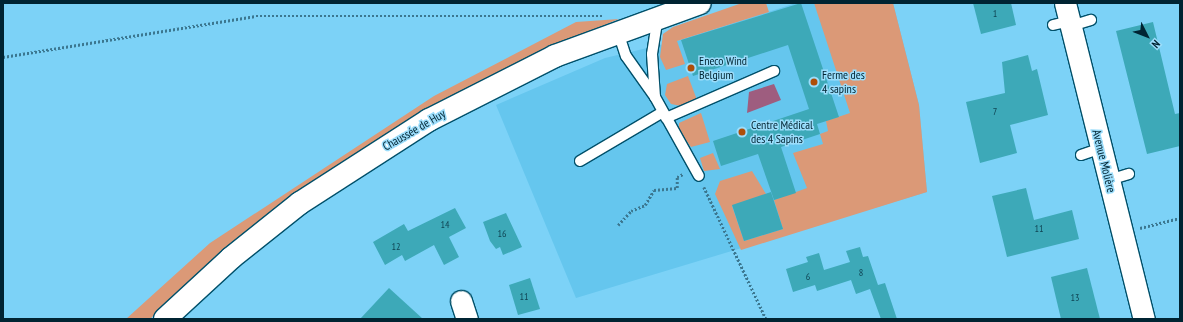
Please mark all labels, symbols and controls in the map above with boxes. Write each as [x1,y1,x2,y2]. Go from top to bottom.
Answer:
house number: 1 [993,8,997,20]
north arrow [1127,16,1167,56]
text: N [1149,37,1163,51]
place label: Eneco Wind Belgium [699,54,747,82]
marker: Eneco Wind Belgium [686,63,696,73]
place label: Ferme des 4 sapins [822,68,865,96]
marker: Ferme des 4 sapins [809,77,819,87]
street label: Chaussée de Huy [380,106,448,154]
house number: 7 [993,106,997,118]
place label: Centre Médical des 4 Sapins [751,118,813,146]
marker: Centre Médical des 4 Sapins [736,126,748,138]
street label: Avenue Molière [1089,128,1119,194]
house number: 14 [441,219,449,231]
house number: 11 [1035,223,1043,235]
house number: 16 [498,228,506,240]
house number: 12 [392,241,400,253]
house number: 8 [859,267,863,279]
house number: 6 [806,271,810,283]
house number: 11 [520,291,528,303]
house number: 13 [1071,292,1079,304]

